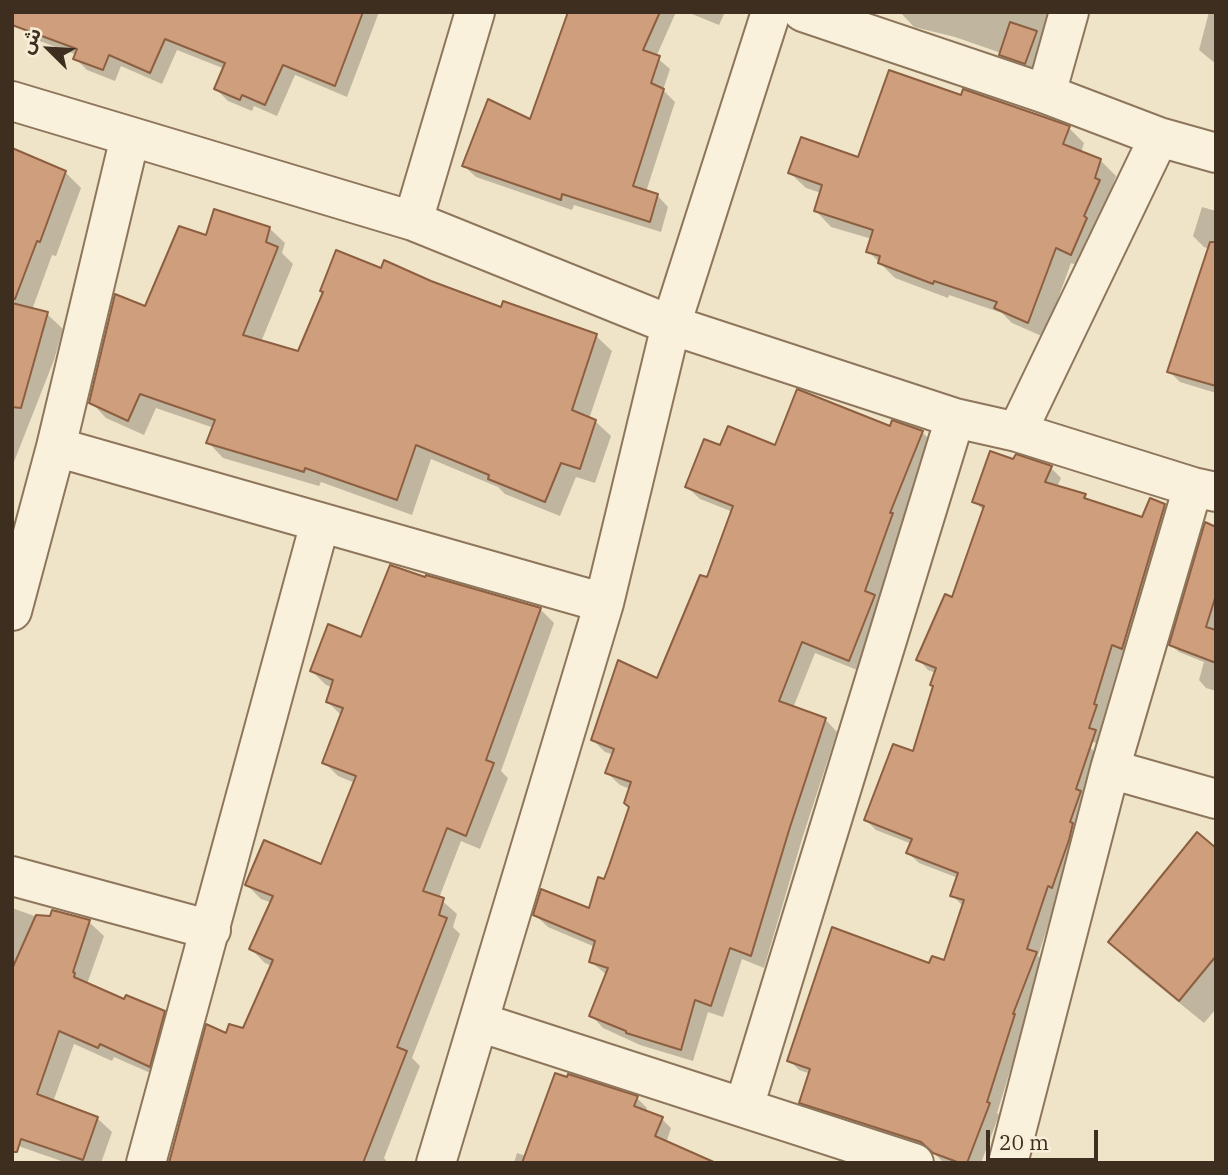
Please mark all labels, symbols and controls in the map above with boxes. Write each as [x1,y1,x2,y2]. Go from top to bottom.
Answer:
north arrow [14,14,84,84]
text: ش [14,24,46,57]
scale bar [990,1116,1102,1160]
text: 20 m [999,1128,1049,1156]

